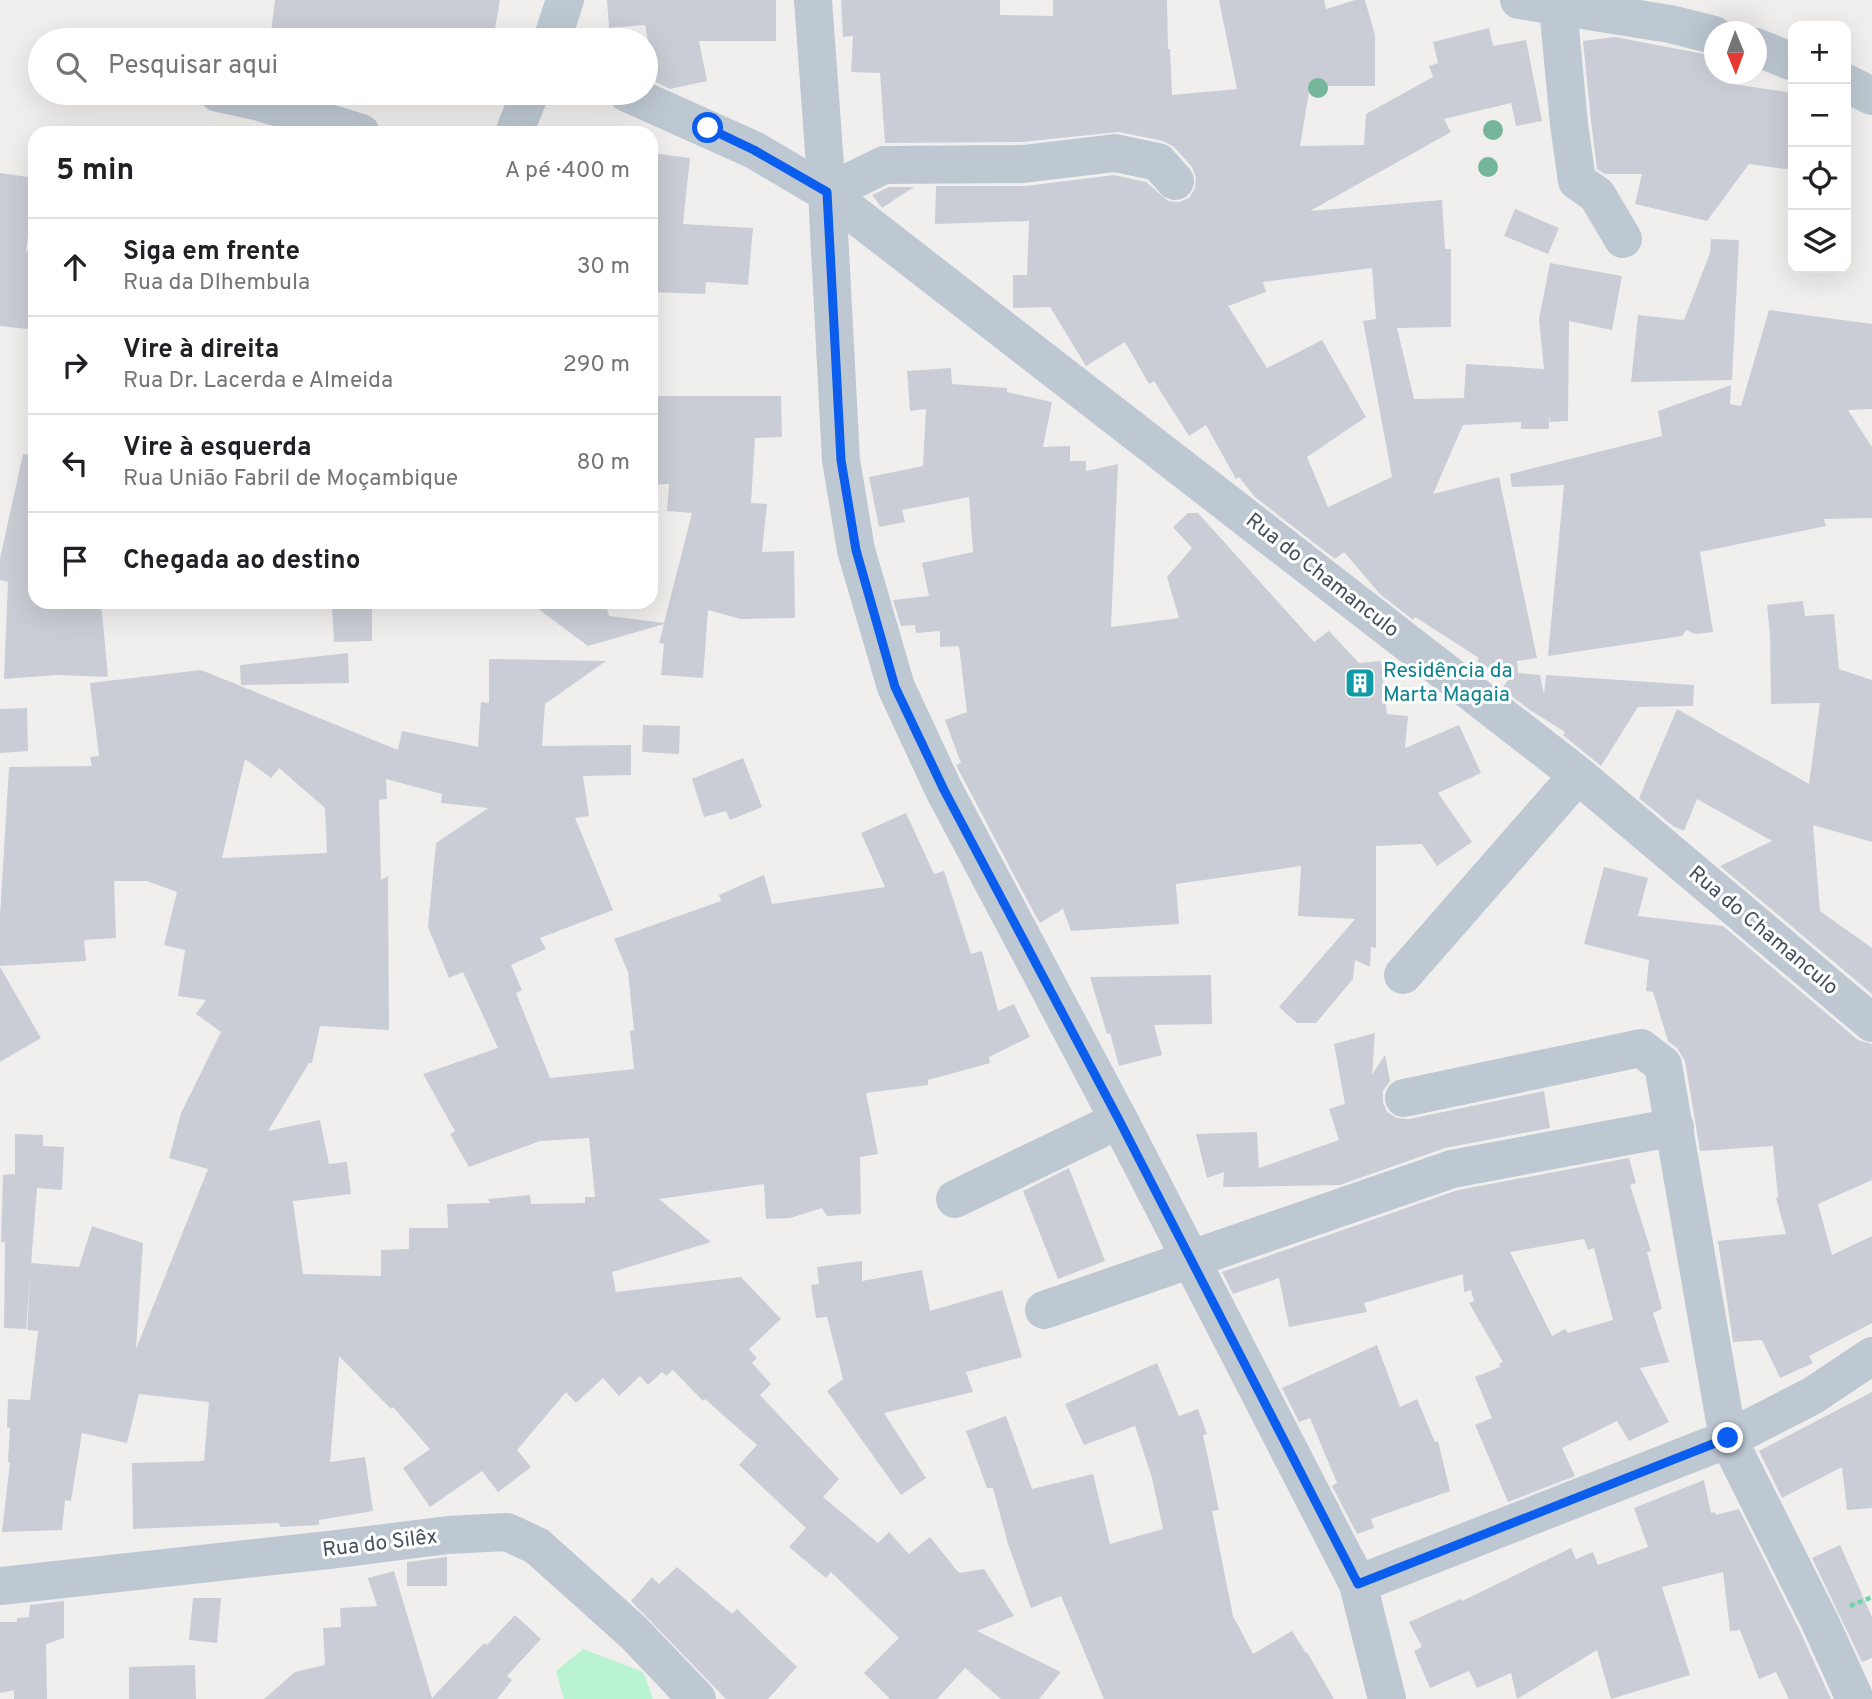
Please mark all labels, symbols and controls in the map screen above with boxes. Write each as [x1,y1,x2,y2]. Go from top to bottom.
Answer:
north arrow [1704,21,1767,84]
map controls [1788,21,1851,273]
button: + [1788,21,1851,84]
search box [28,28,658,105]
icon: search [52,48,90,86]
text: Pesquisar aqui [108,50,278,83]
button: − [1788,84,1851,147]
route start [692,112,723,143]
button: locate [1788,147,1851,210]
text: 5 min [56,153,134,190]
text: A pé · 400 m [505,157,630,186]
button: layers [1788,210,1851,273]
text: Siga em frente [123,236,300,269]
icon: ahead [56,248,94,286]
text: 30 m [577,253,630,282]
text: Rua da Dlhembula [123,269,310,298]
text: Vire à direita [123,334,279,367]
icon: right [56,346,94,384]
text: 290 m [563,351,630,380]
text: Rua Dr. Lacerda e Almeida [123,367,393,396]
text: Vire à esquerda [123,432,311,465]
icon: left [56,444,94,482]
text: 80 m [577,449,630,478]
text: Rua União Fabril de Moçambique [123,465,458,494]
street label: Rua do Chamanculo [1240,508,1404,644]
icon: arrive [56,542,94,580]
text: Chegada ao destino [123,545,360,578]
place label: Residência da Marta Magaia [1383,658,1513,709]
building icon: Residência da Marta Magaia [1343,666,1377,700]
street label: Rua do Chamanculo [1682,860,1844,1002]
route end [1712,1422,1743,1453]
street label: Rua do Silêx [321,1524,439,1564]

